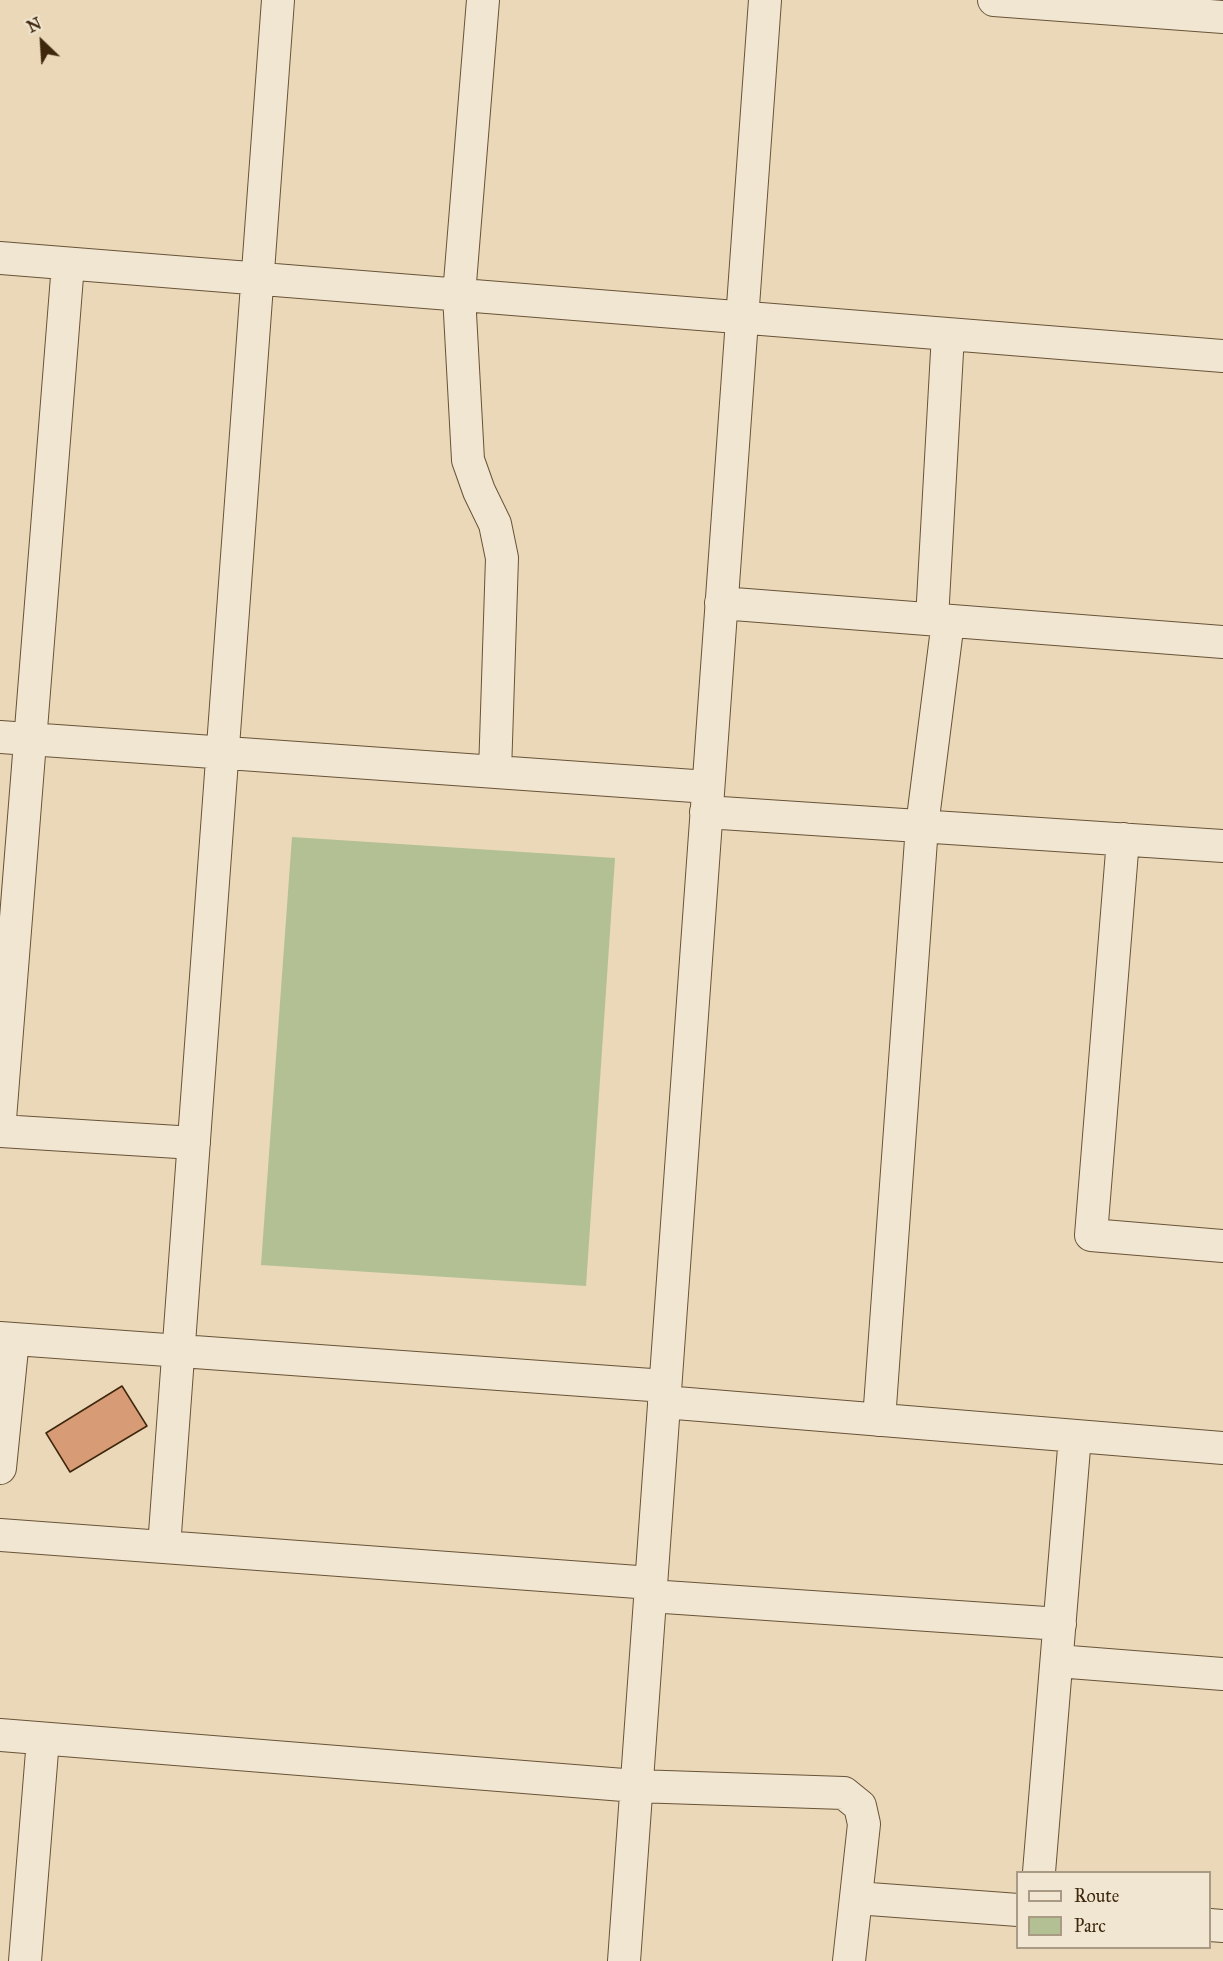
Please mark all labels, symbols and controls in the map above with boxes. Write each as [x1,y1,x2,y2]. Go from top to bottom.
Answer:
north arrow [12,12,72,72]
text: N [24,14,44,37]
legend [1016,1871,1211,1949]
text: Route [1074,1885,1119,1907]
text: Parc [1074,1915,1106,1937]

